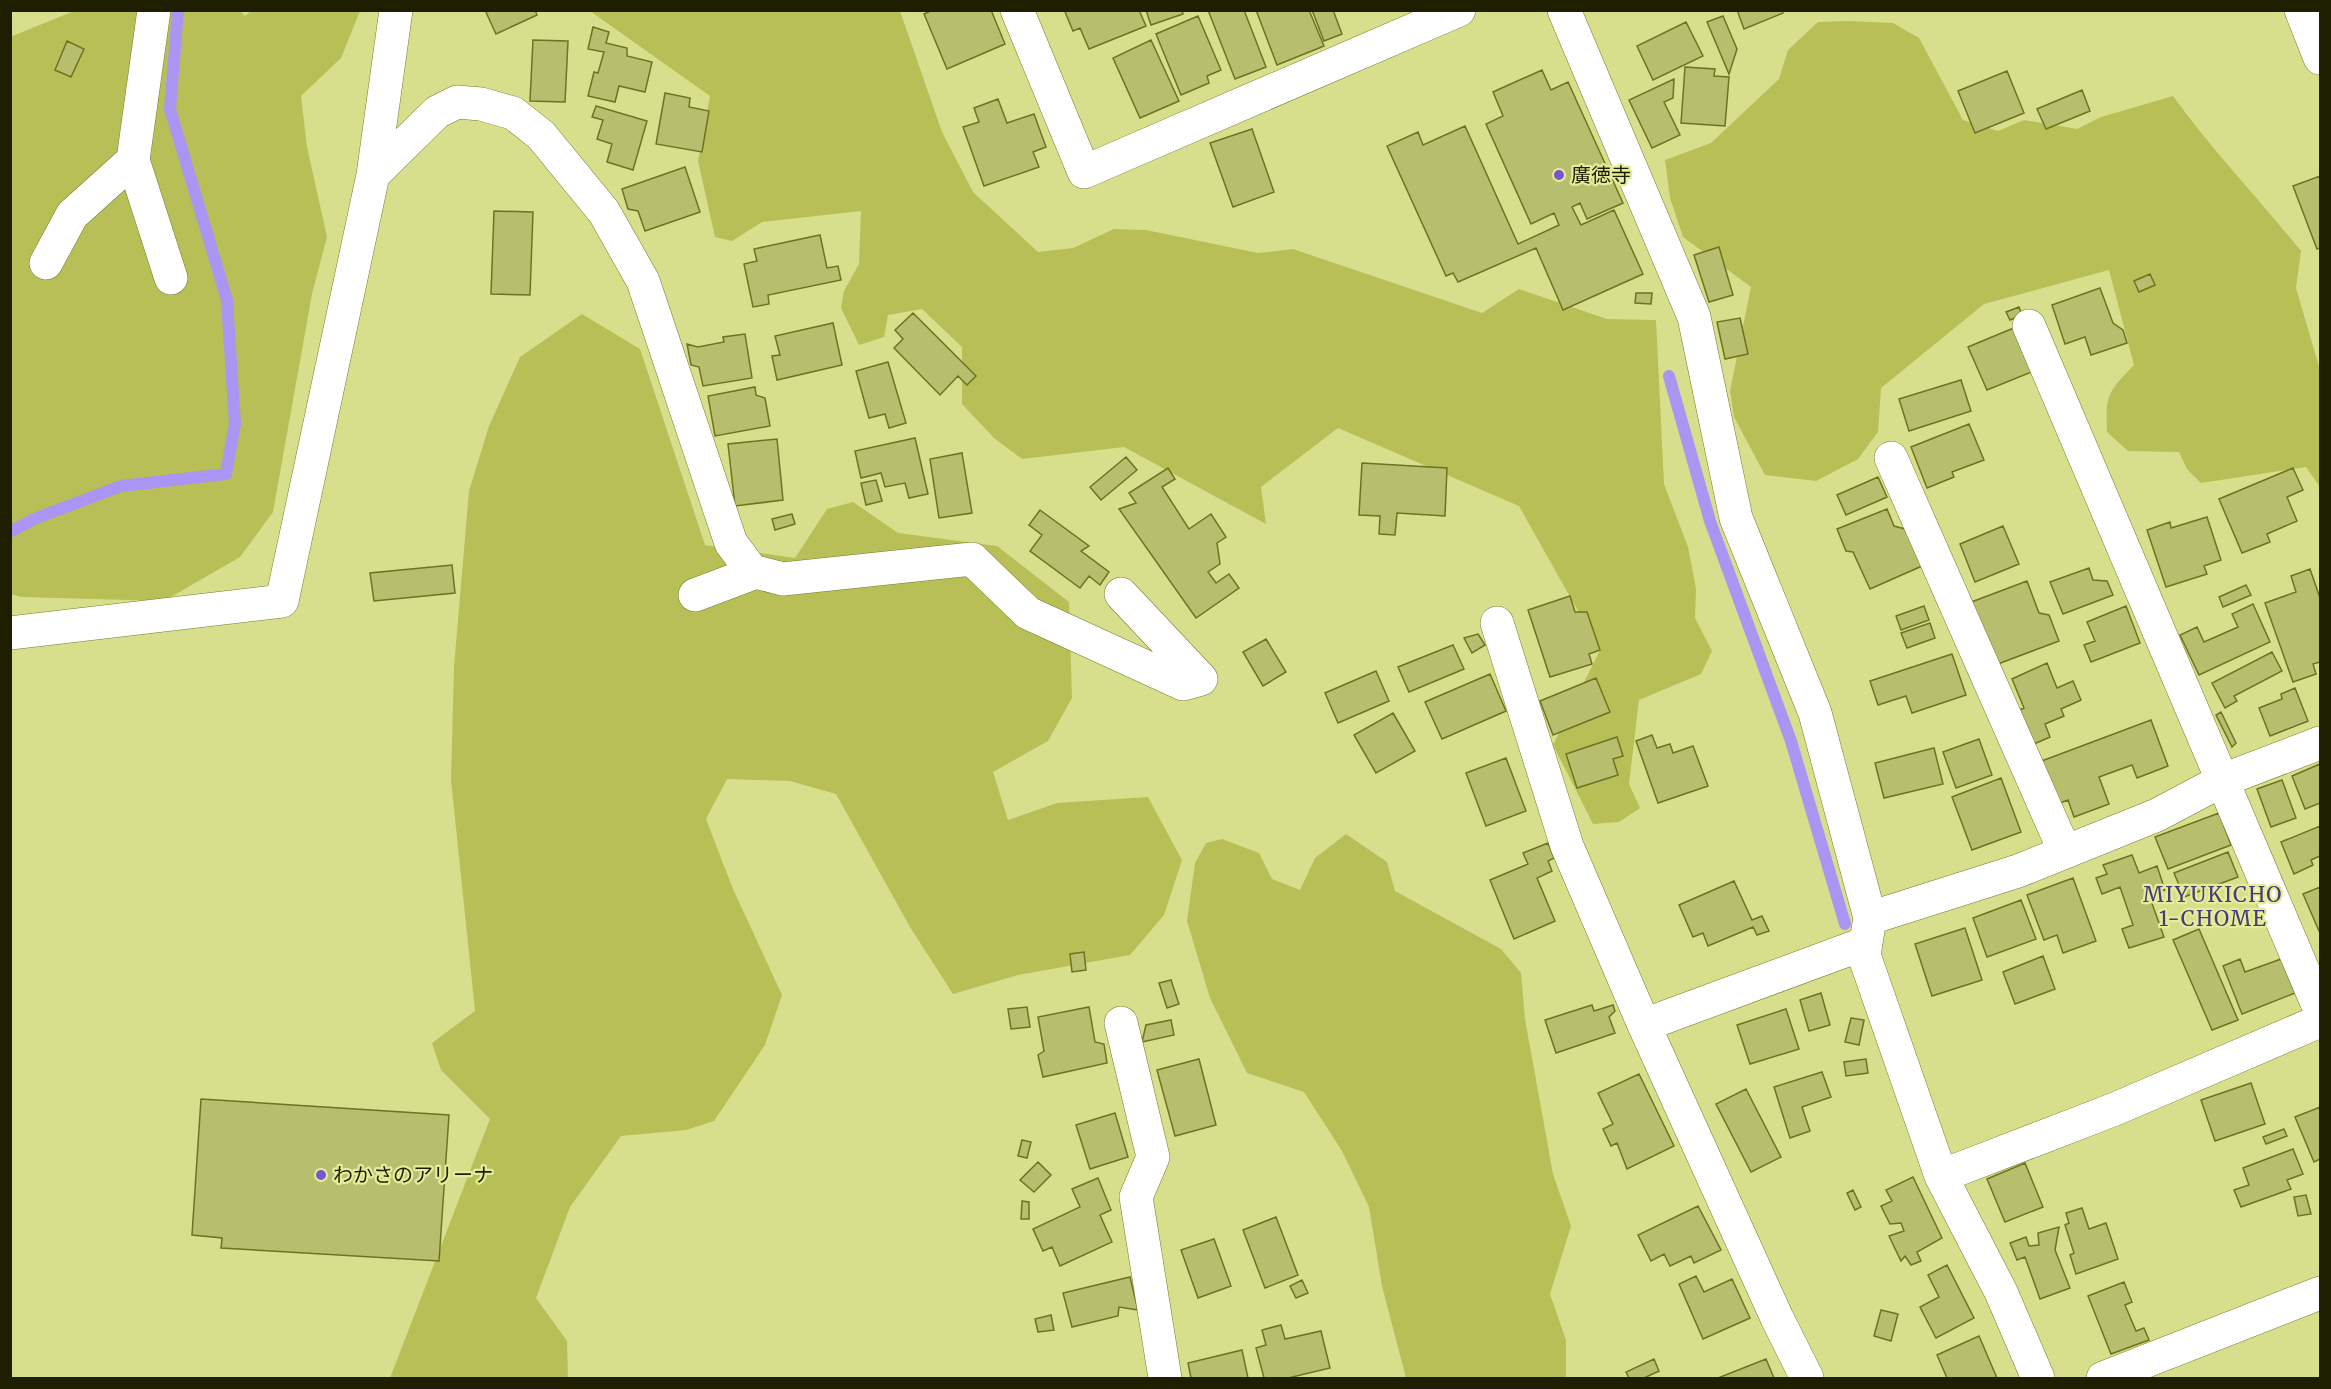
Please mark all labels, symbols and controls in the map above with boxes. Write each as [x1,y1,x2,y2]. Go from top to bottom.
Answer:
place label: 廣徳寺 [1571,162,1631,187]
marker: 廣徳寺 [1552,168,1566,182]
district label: MIYUKICHO 1-CHOME [2143,881,2283,932]
place label: わかさのアリーナ [333,1162,493,1187]
marker: わかさのアリーナ [314,1168,328,1182]

